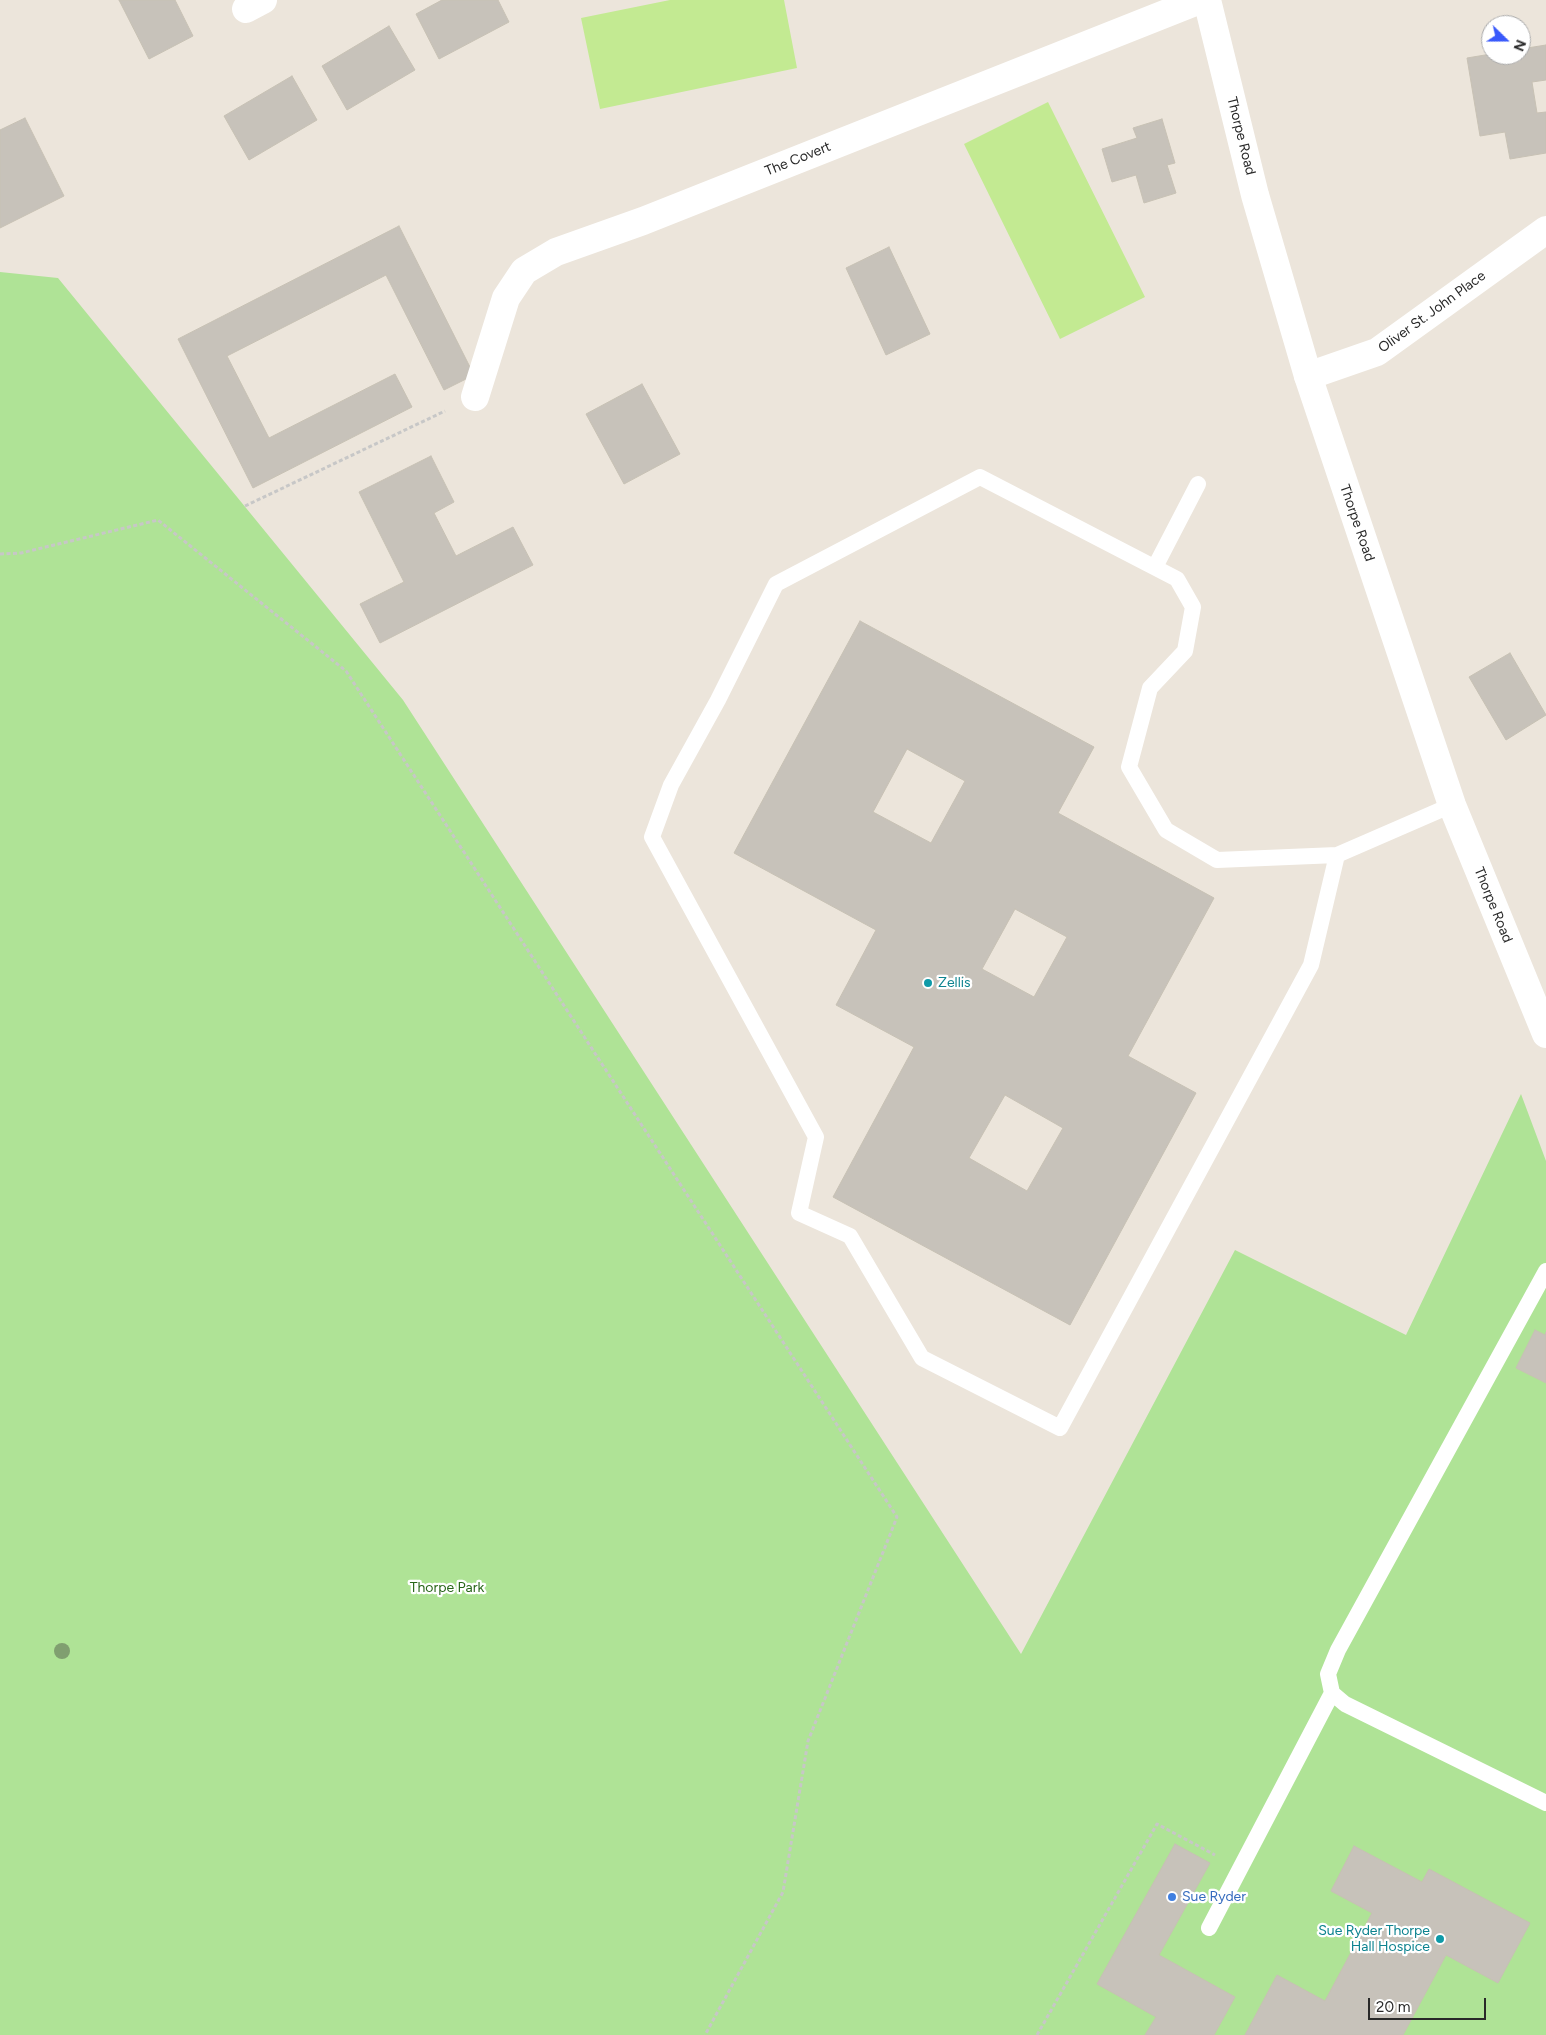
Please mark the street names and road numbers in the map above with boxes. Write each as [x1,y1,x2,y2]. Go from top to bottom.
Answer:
street label: Thorpe Road [1223,95,1259,177]
street label: The Covert [763,138,833,180]
street label: Oliver St. John Place [1375,267,1489,357]
street label: Thorpe Road [1336,482,1378,564]
street label: Thorpe Road [1470,865,1516,945]

